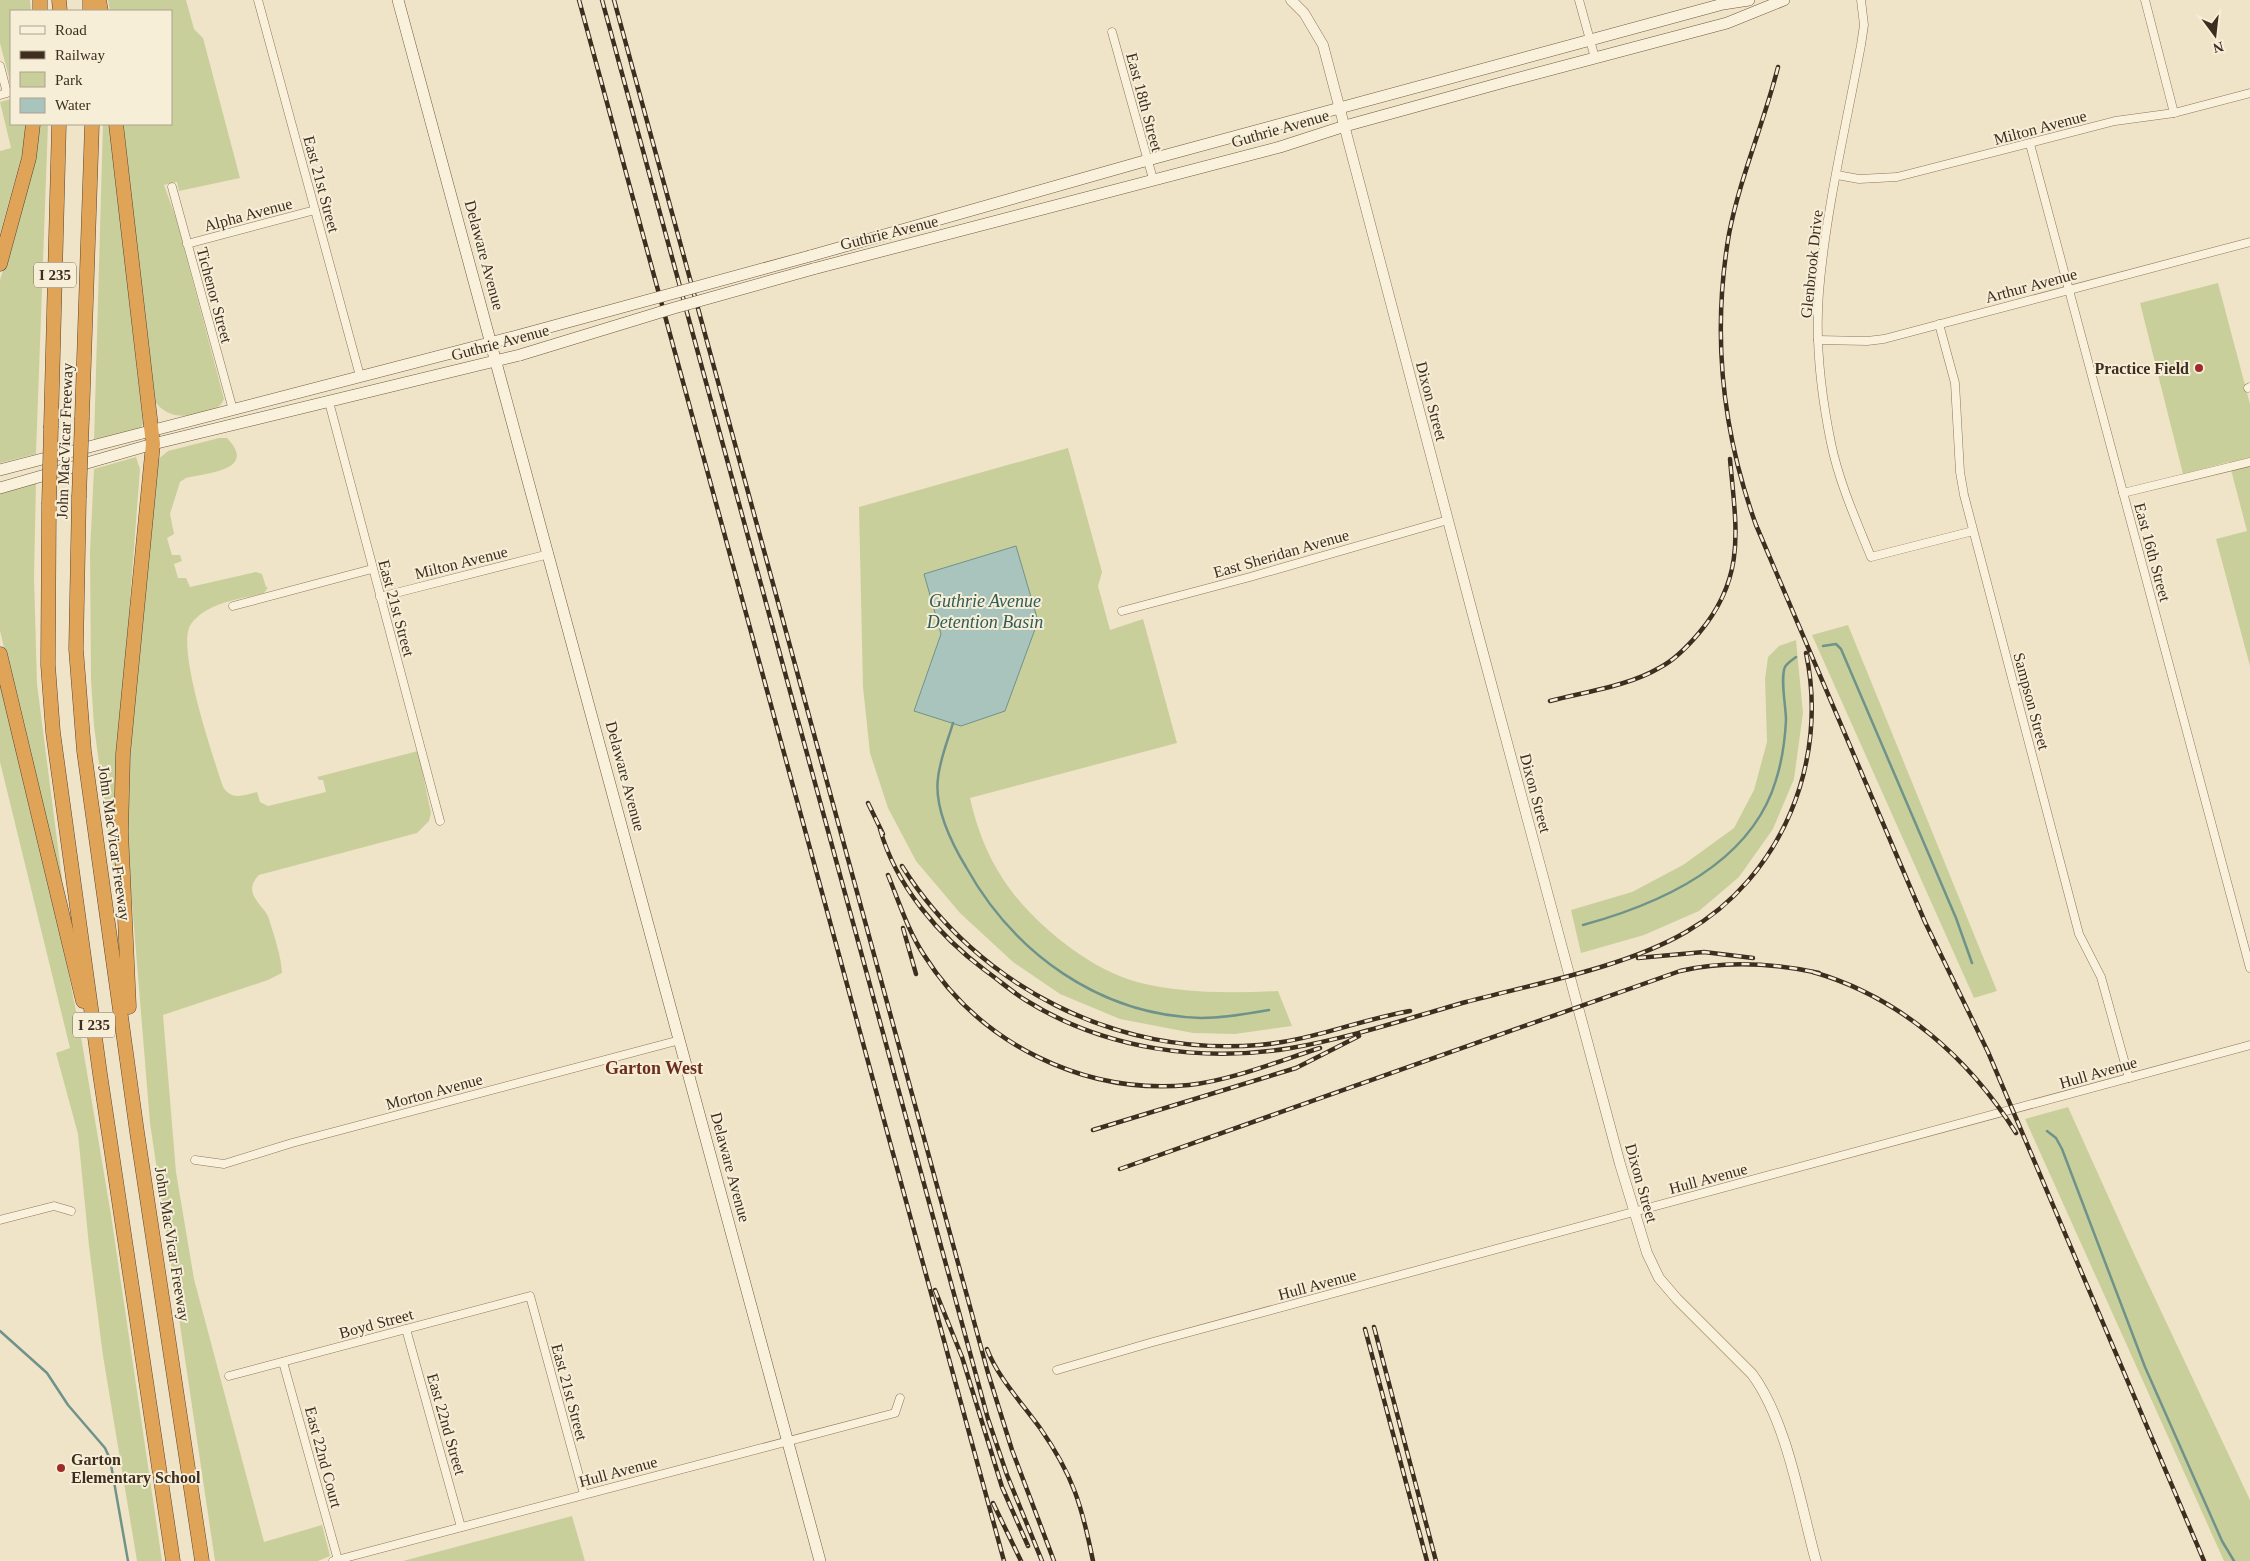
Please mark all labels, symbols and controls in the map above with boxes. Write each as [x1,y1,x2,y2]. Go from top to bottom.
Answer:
legend [10,10,172,125]
north arrow [2190,10,2240,60]
text: Road [55,22,87,38]
text: N [2211,39,2225,56]
text: Railway [55,47,105,63]
street label: East 18th Street [1123,51,1166,154]
text: Park [55,72,83,88]
text: Water [55,97,90,113]
street label: Guthrie Avenue [1229,106,1331,151]
street label: Milton Avenue [1992,107,2088,148]
street label: East 21st Street [300,134,343,235]
street label: Alpha Avenue [202,195,294,235]
street label: Delaware Avenue [462,198,507,312]
street label: Glenbrook Drive [1797,209,1826,319]
street label: Guthrie Avenue [838,212,940,253]
street label: Tichenor Street [194,245,236,345]
road number: I 235 [34,262,76,288]
street label: Arthur Avenue [1983,265,2079,306]
street label: Guthrie Avenue [449,321,551,364]
street label: Dixon Street [1413,360,1450,443]
place label: Practice Field [2094,360,2189,377]
marker: Practice Field [2193,362,2205,374]
street label: John MacVicar Freeway [53,363,77,519]
street label: East 16th Street [2131,501,2174,604]
street label: East Sheridan Avenue [1211,526,1351,581]
street label: Milton Avenue [413,543,509,582]
street label: East 21st Street [375,558,418,659]
water label: Guthrie Avenue Detention Basin [926,591,1043,632]
street label: Sampson Street [2009,651,2053,752]
street label: Delaware Avenue [603,719,648,833]
street label: Dixon Street [1517,752,1554,835]
street label: John MacVicar Freeway [94,764,134,922]
road number: I 235 [73,1012,115,1038]
street label: Hull Avenue [2057,1053,2139,1092]
district label: Garton West [605,1058,703,1078]
street label: Morton Avenue [384,1070,484,1113]
street label: Delaware Avenue [708,1110,753,1224]
street label: Dixon Street [1622,1142,1661,1225]
street label: Hull Avenue [1667,1160,1749,1197]
street label: John MacVicar Freeway [151,1166,193,1323]
street label: Hull Avenue [1276,1266,1358,1303]
street label: Boyd Street [337,1305,416,1342]
street label: East 21st Street [548,1342,591,1443]
street label: East 22nd Street [424,1371,469,1477]
street label: East 22nd Court [302,1405,345,1510]
place label: Garton Elementary School [71,1451,201,1487]
street label: Hull Avenue [577,1453,659,1490]
marker: Garton Elementary School [55,1462,67,1474]

